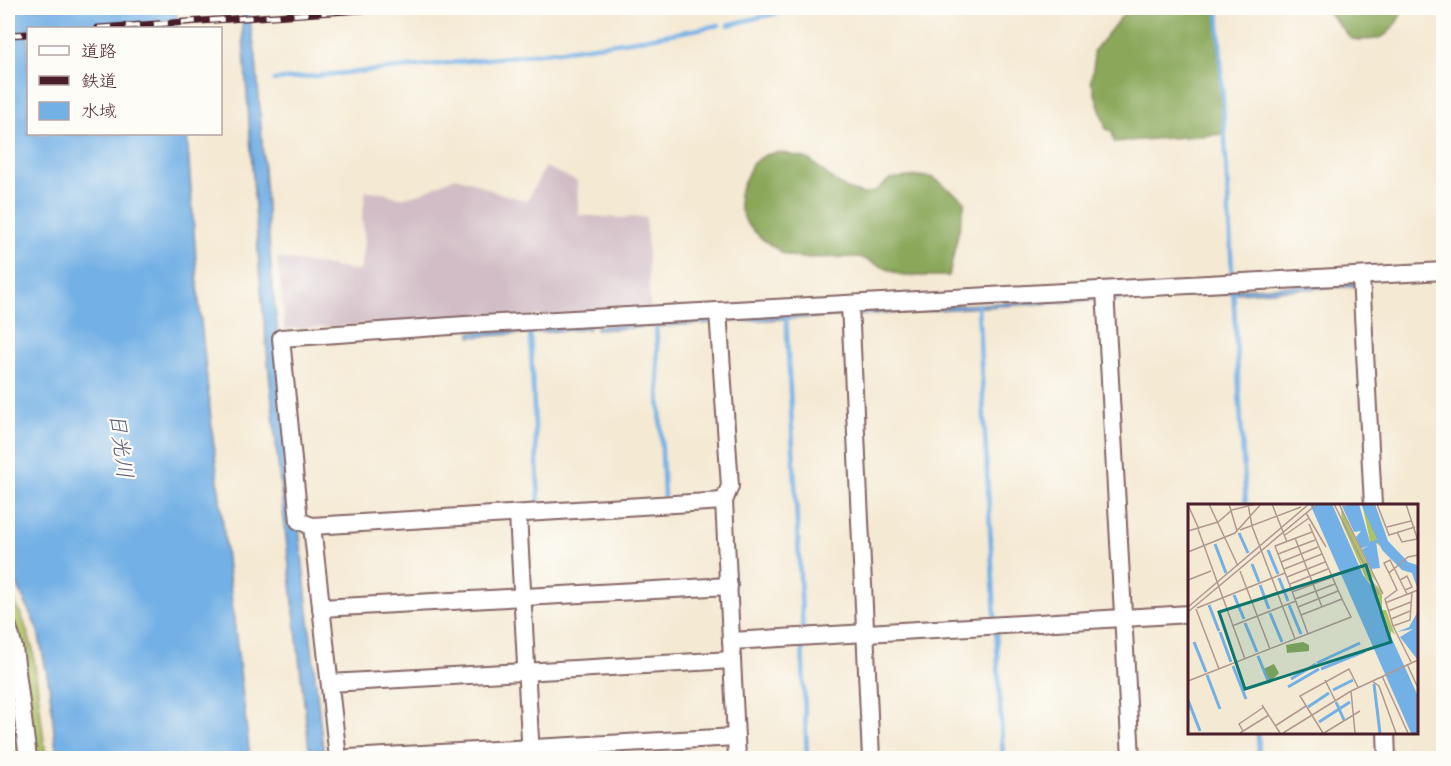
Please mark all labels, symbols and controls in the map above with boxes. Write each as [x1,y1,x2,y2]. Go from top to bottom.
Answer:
legend [27,27,222,135]
text: 道路 [81,40,117,66]
text: 鉄道 [81,70,117,96]
text: 水域 [81,100,117,126]
water label: 日光川 [99,411,139,481]
inset map [1188,504,1418,733]

